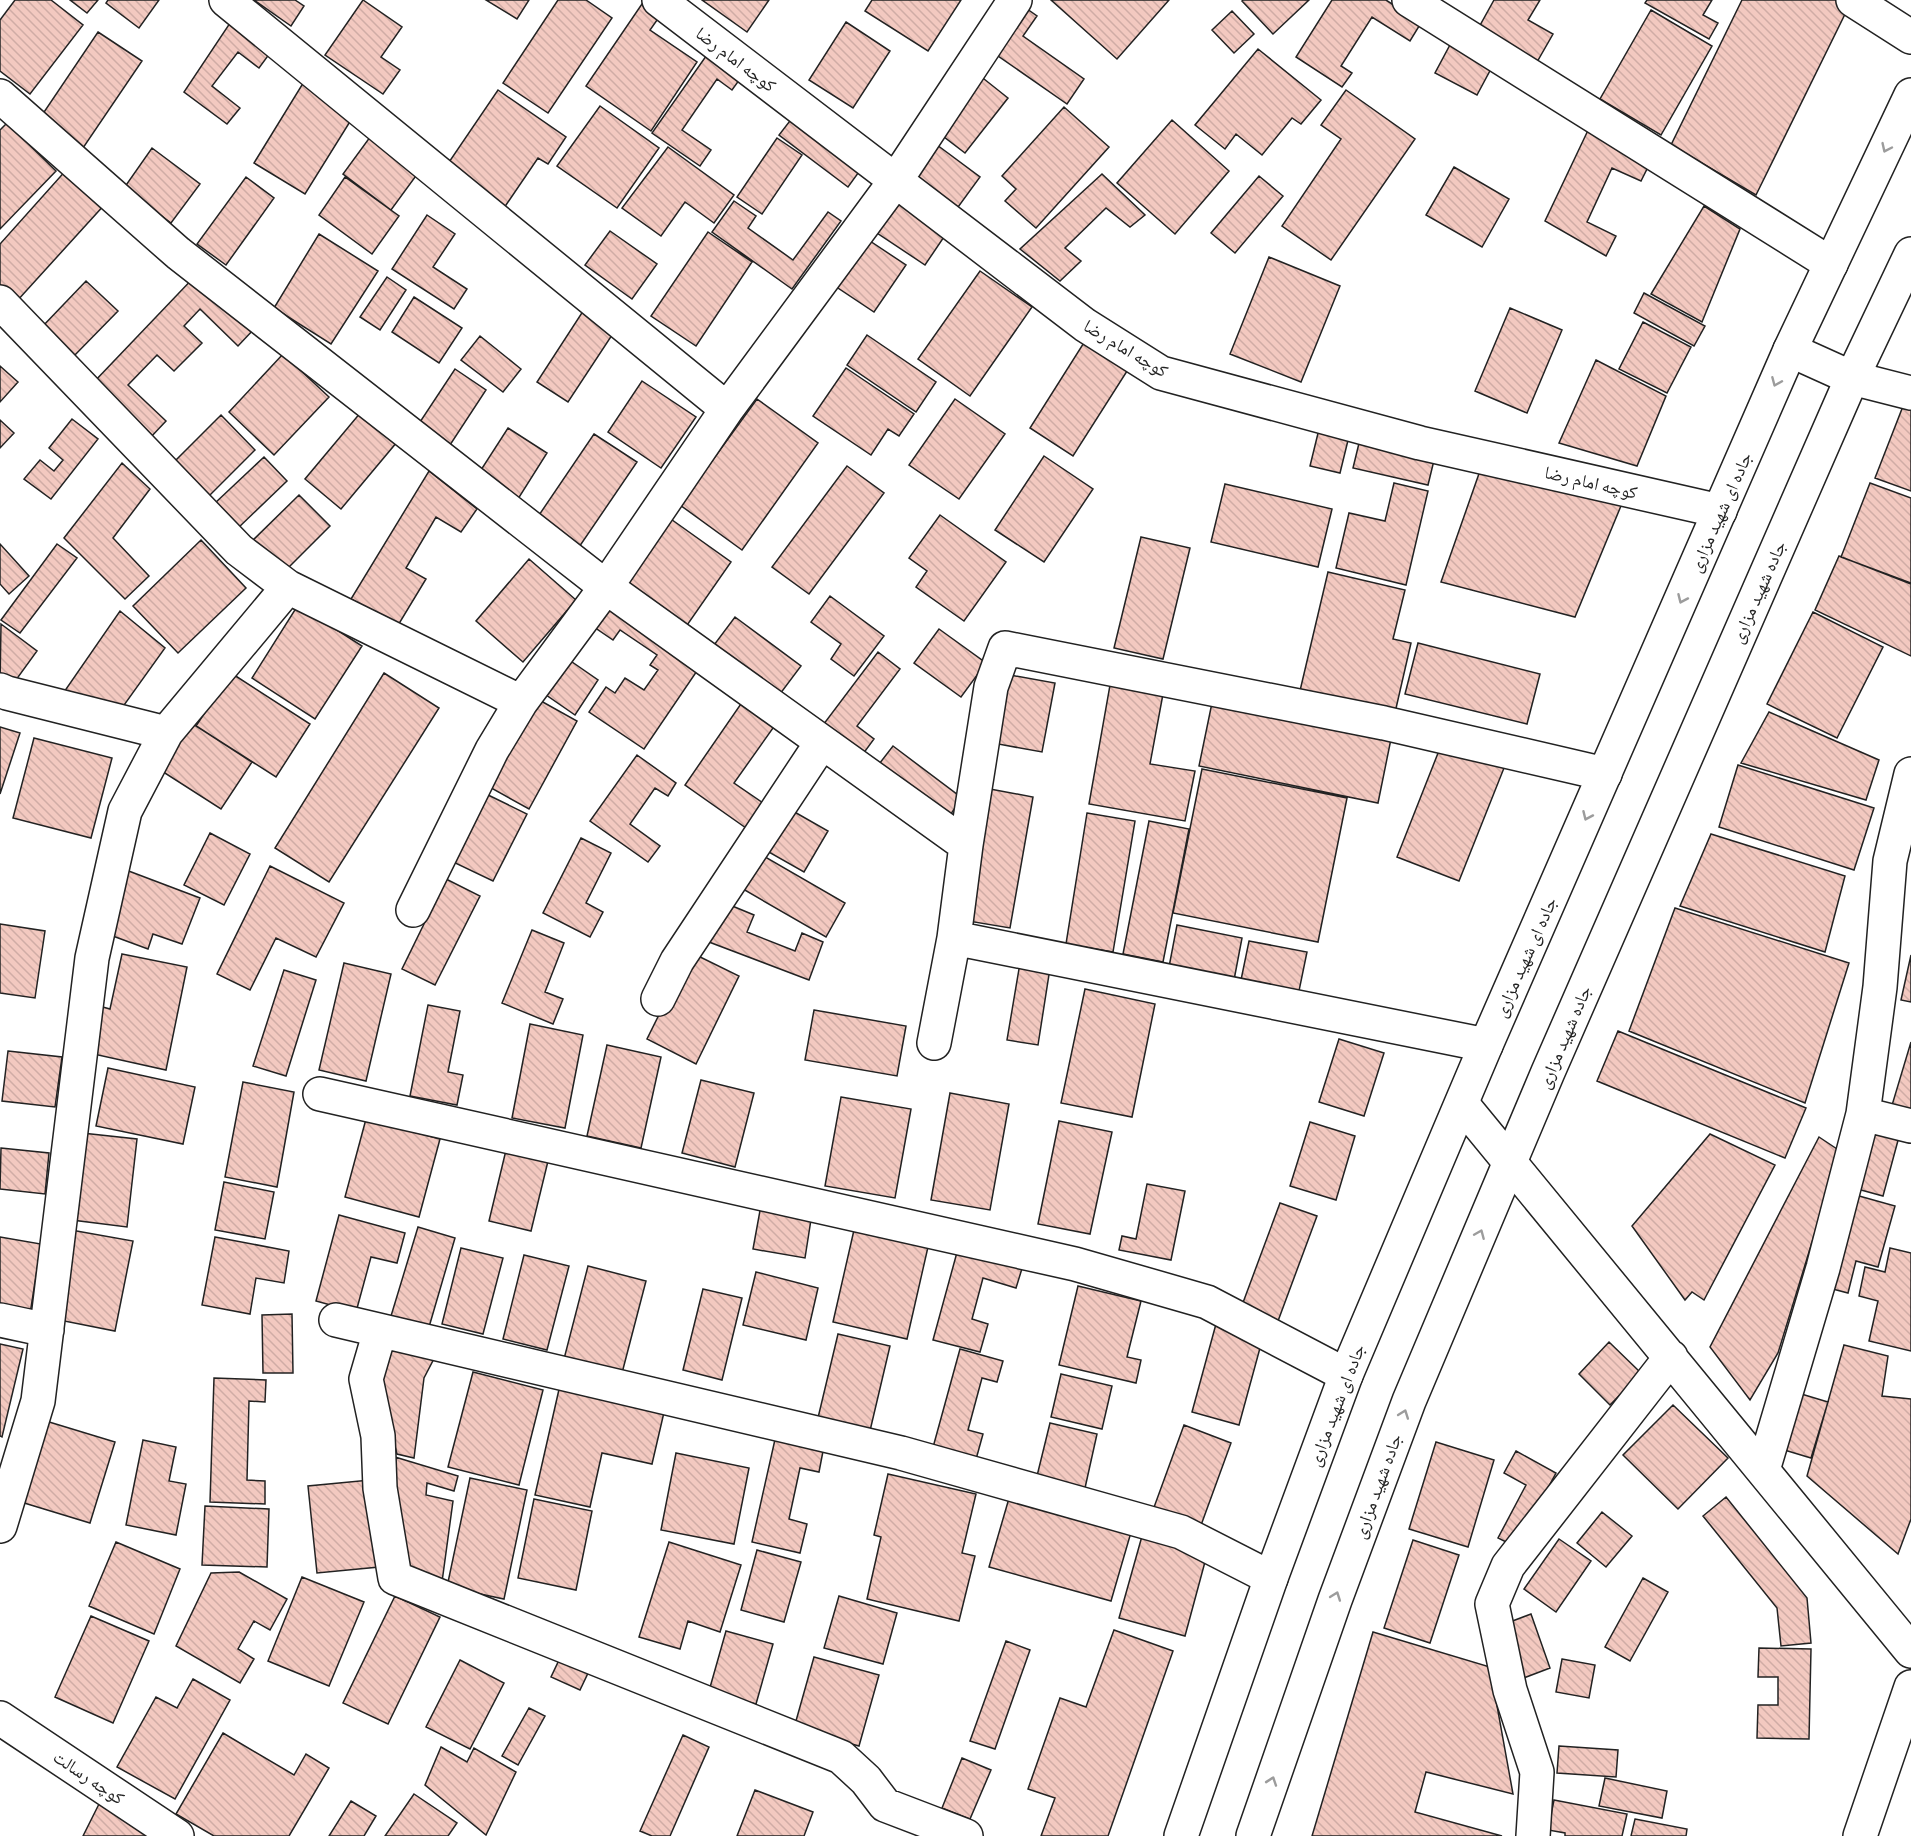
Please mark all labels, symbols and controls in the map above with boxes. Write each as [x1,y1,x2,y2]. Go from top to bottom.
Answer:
street label: کوچه امام رضا [691,21,781,98]
one-way arrow [1882,142,1894,153]
street label: کوچه امام رضا [1079,314,1173,383]
one-way arrow [1772,375,1784,386]
street label: جاده ای شهید مزاری [1683,448,1757,576]
street label: کوچه امام رضا [1542,460,1640,505]
street label: جاده شهید مزاری [1725,537,1791,647]
one-way arrow [1677,593,1689,604]
one-way arrow [1582,810,1594,821]
street label: جاده ای شهید مزاری [1488,893,1562,1021]
street label: جاده شهید مزاری [1532,982,1596,1092]
one-way arrow [1473,1229,1485,1240]
street label: جاده ای شهید مزاری [1302,1341,1370,1469]
one-way arrow [1396,1409,1409,1419]
street label: جاده شهید مزاری [1347,1430,1407,1542]
one-way arrow [1329,1592,1342,1602]
street label: کوچه رسالت [49,1745,130,1810]
one-way arrow [1265,1776,1278,1787]

